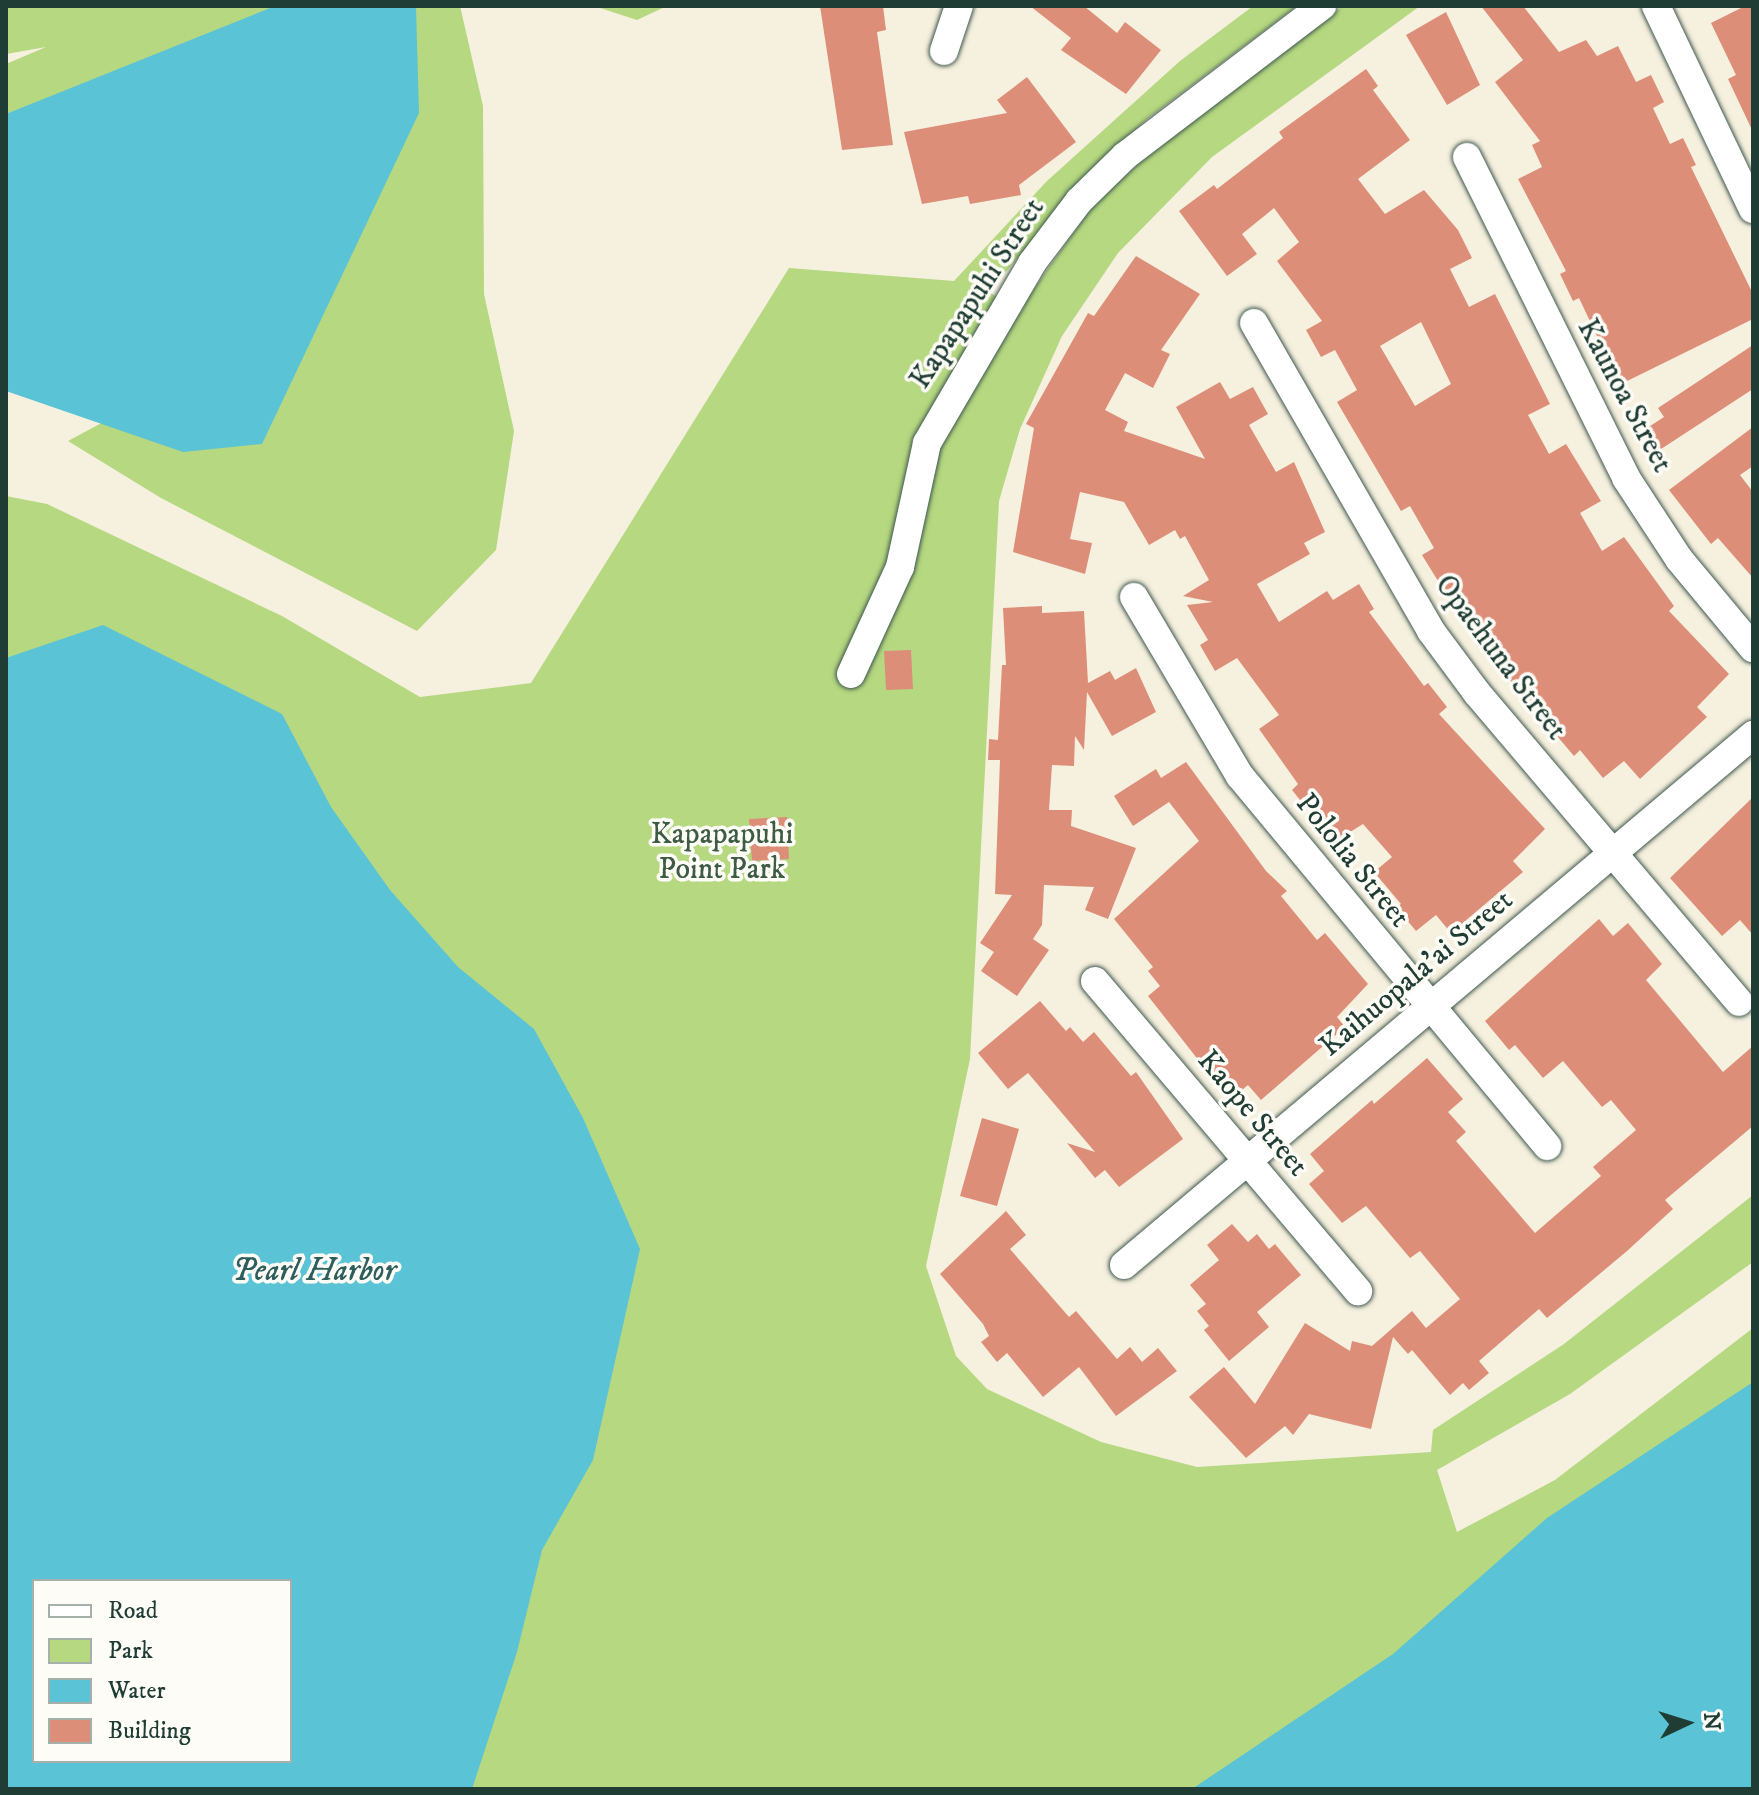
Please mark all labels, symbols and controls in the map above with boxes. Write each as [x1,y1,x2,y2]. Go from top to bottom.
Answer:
street label: Kapapapuhi Street [903,192,1053,396]
street label: Kaunoa Street [1569,313,1679,479]
street label: Opaehuna Street [1426,568,1574,748]
street label: Pololia Street [1287,787,1417,935]
park label: Kapapapuhi Point Park [651,817,793,888]
street label: Kaihuopala'ai Street [1313,883,1521,1065]
street label: Kaope Street [1189,1044,1315,1184]
water label: Pearl Harbor [232,1252,396,1290]
legend [32,1579,292,1763]
text: Road [108,1596,158,1626]
text: Park [108,1636,153,1666]
text: Water [108,1676,165,1706]
north arrow [1647,1683,1727,1763]
text: N [1697,1711,1726,1731]
text: Building [108,1716,191,1746]

